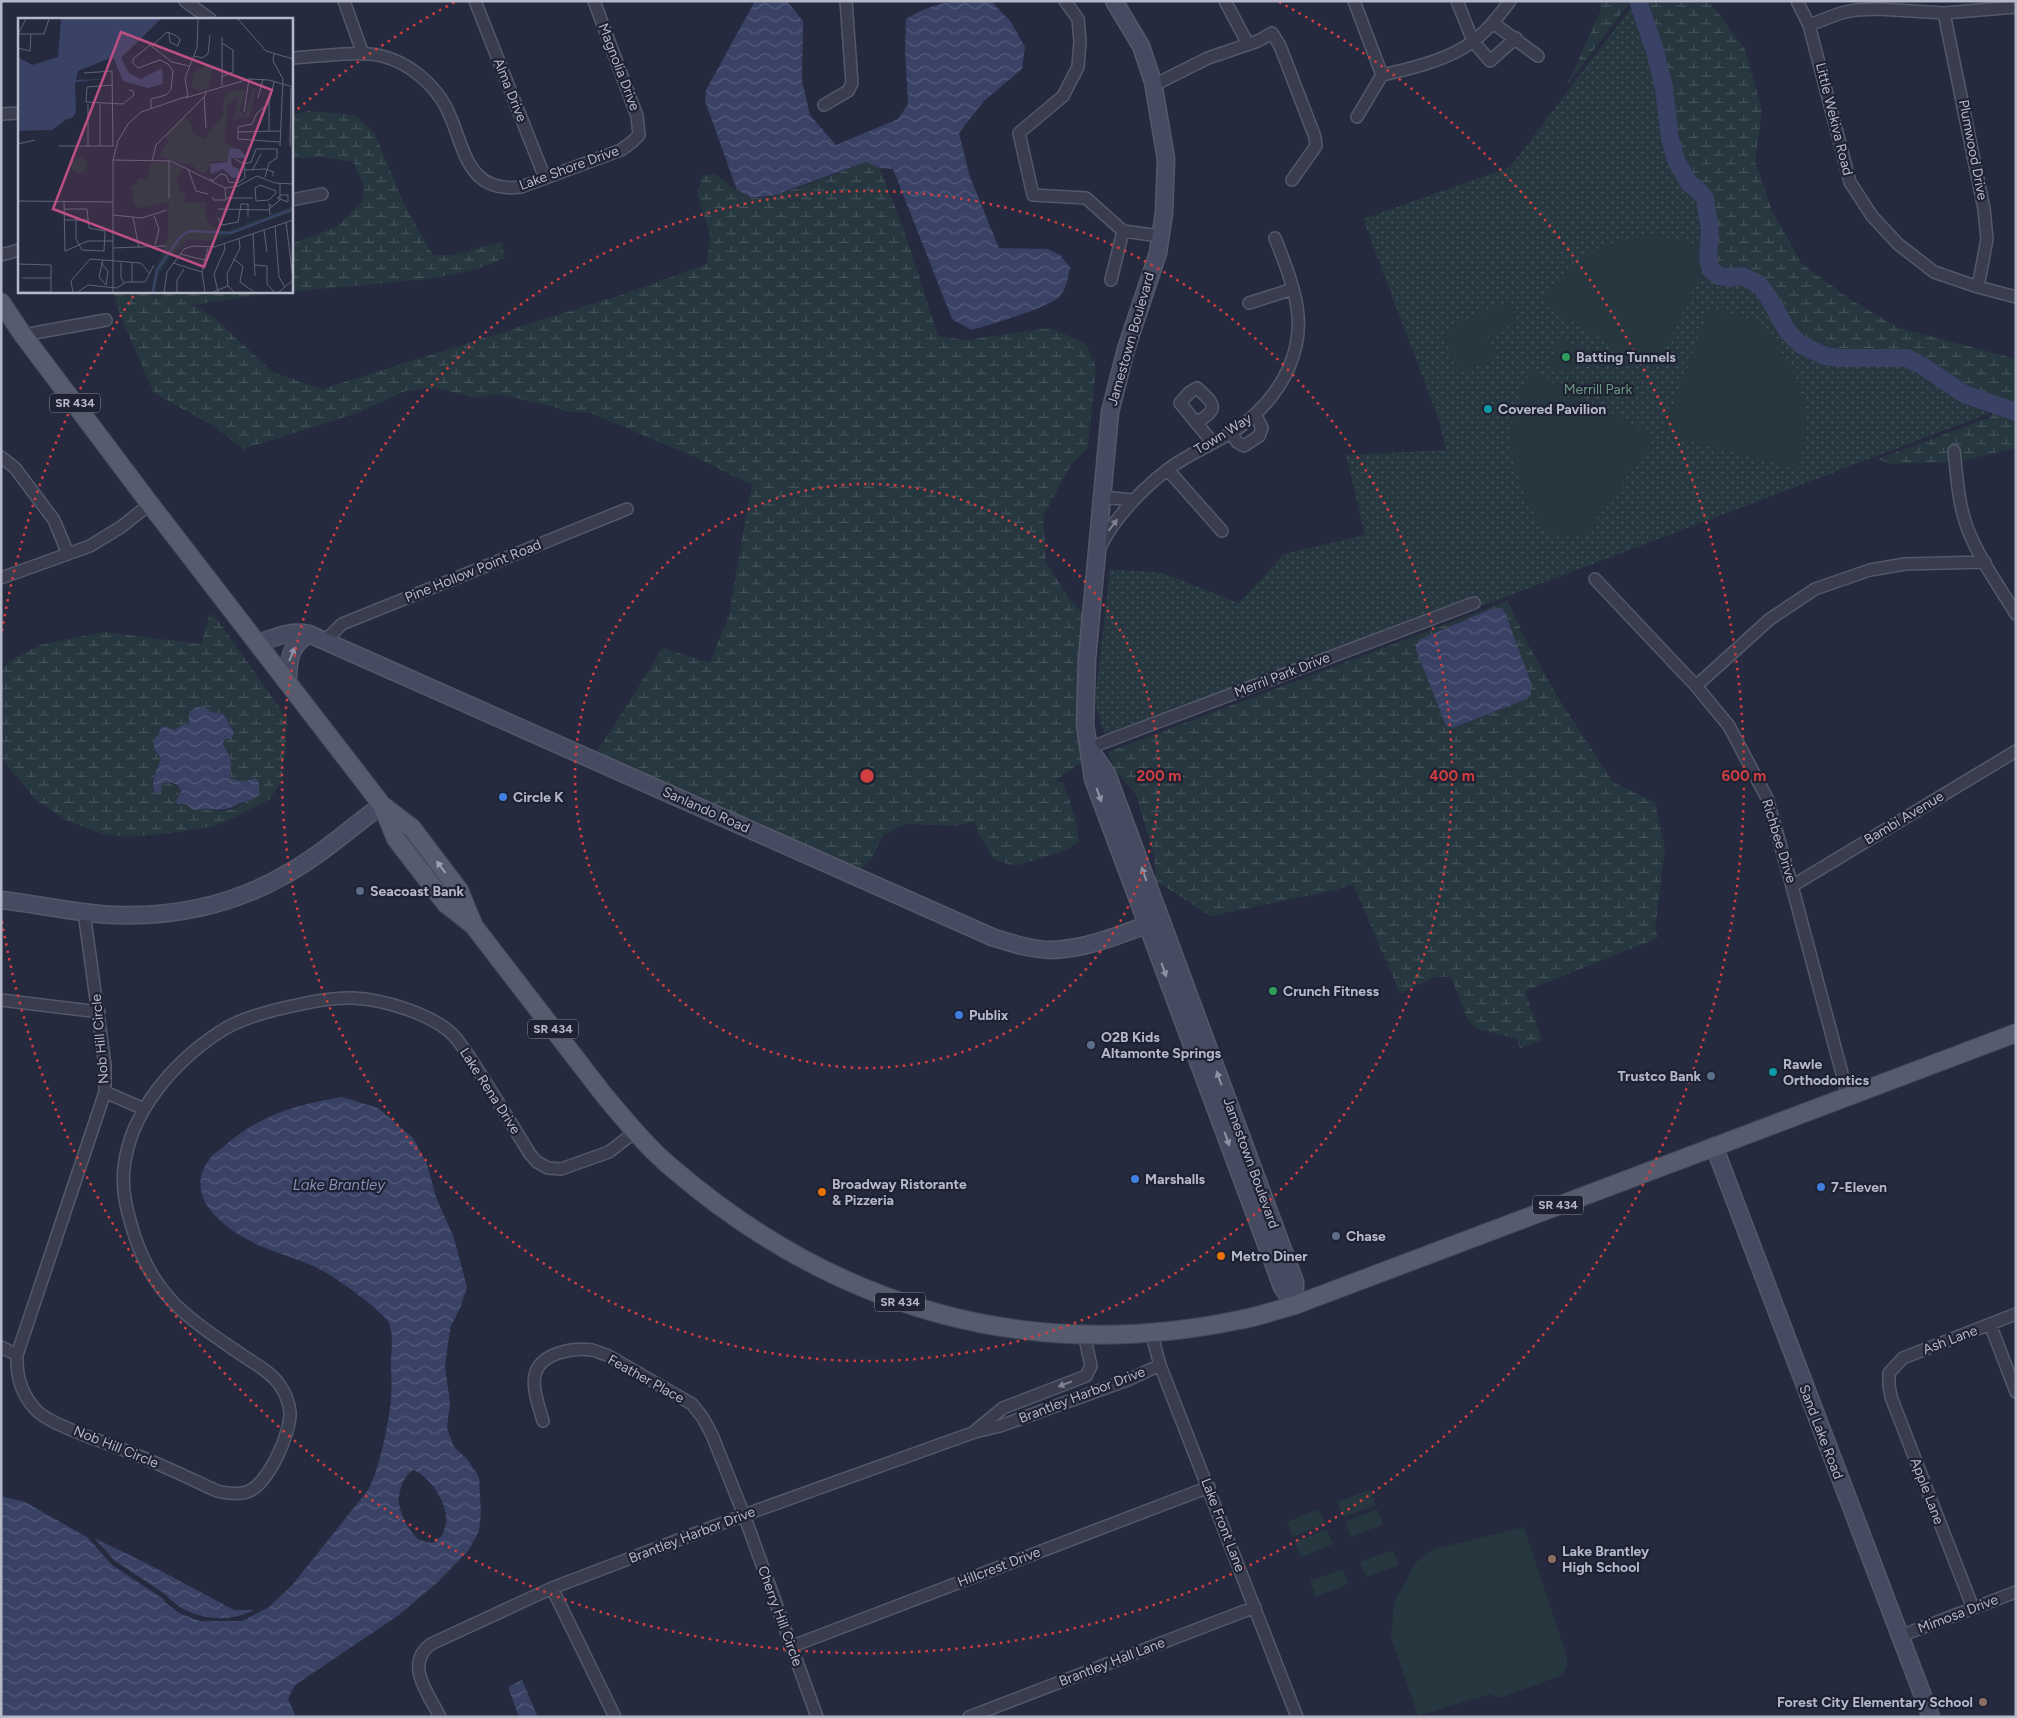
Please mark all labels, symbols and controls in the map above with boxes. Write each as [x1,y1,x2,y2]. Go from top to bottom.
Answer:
inset map [18,18,292,292]
street label: Magnolia Drive [595,21,644,114]
street label: Alma Drive [489,56,531,125]
street label: Little Wekiva Road [1812,61,1856,177]
street label: Plumwood Drive [1955,98,1991,202]
street label: Lake Shore Drive [517,142,622,194]
street label: Jamestown Boulevard [1104,270,1158,408]
place label: Batting Tunnels [1576,349,1676,366]
marker: Batting Tunnels [1560,351,1572,363]
park label: Merrill Park [1564,381,1632,398]
road number: SR 434 [50,393,100,412]
place label: Covered Pavilion [1498,401,1606,418]
marker: Covered Pavilion [1482,403,1494,415]
street label: Town Way [1191,409,1255,458]
one-way arrow [1108,519,1119,532]
street label: Pine Hollow Point Road [402,536,544,606]
one-way arrow [288,647,296,661]
street label: Merril Park Drive [1232,649,1333,701]
centre of rings [858,767,876,785]
text: 200 m [1137,767,1181,785]
text: 400 m [1429,767,1475,785]
text: 600 m [1722,767,1766,785]
street label: Sanlando Road [660,783,752,837]
street label: Bambi Avenue [1861,787,1947,848]
one-way arrow [1096,788,1103,803]
place label: Circle K [513,789,564,806]
marker: Circle K [497,791,509,803]
street label: Richbee Drive [1758,797,1800,885]
one-way arrow [436,860,446,874]
one-way arrow [1140,867,1147,882]
place label: Seacoast Bank [370,883,464,900]
marker: Seacoast Bank [354,885,366,897]
one-way arrow [1161,963,1168,978]
place label: Crunch Fitness [1283,983,1380,1000]
marker: Crunch Fitness [1267,985,1279,997]
street label: Nob Hill Circle [88,993,112,1085]
place label: Publix [969,1007,1009,1024]
marker: Publix [953,1009,965,1021]
road number: SR 434 [528,1020,578,1038]
place label: O2B Kids Altamonte Springs [1101,1029,1222,1062]
marker: O2B Kids Altamonte Springs [1085,1039,1097,1051]
street label: Lake Rena Drive [456,1045,524,1138]
place label: Rawle Orthodontics [1783,1056,1869,1089]
marker: Rawle Orthodontics [1767,1066,1779,1078]
place label: Trustco Bank [1617,1068,1701,1085]
one-way arrow [1215,1070,1222,1085]
marker: Trustco Bank [1705,1070,1717,1082]
street label: Jamestown Boulevard [1219,1095,1283,1231]
one-way arrow [1223,1132,1231,1147]
place label: Marshalls [1145,1171,1206,1188]
marker: Marshalls [1129,1173,1141,1185]
water label: Lake Brantley [293,1176,386,1194]
place label: Broadway Ristorante & Pizzeria [832,1176,967,1209]
place label: 7-Eleven [1831,1179,1887,1196]
marker: 7-Eleven [1815,1181,1827,1193]
marker: Broadway Ristorante & Pizzeria [816,1186,828,1198]
road number: SR 434 [1533,1196,1583,1214]
place label: Chase [1346,1228,1386,1245]
marker: Chase [1330,1230,1342,1242]
place label: Metro Diner [1231,1248,1308,1265]
marker: Metro Diner [1215,1250,1227,1262]
road number: SR 434 [875,1292,925,1311]
street label: Ash Lane [1920,1322,1980,1358]
street label: Feather Place [605,1351,688,1407]
street label: Brantley Harbor Drive [1016,1363,1148,1427]
one-way arrow [1057,1380,1072,1388]
street label: Sand Lake Road [1795,1382,1847,1482]
street label: Nob Hill Circle [71,1422,161,1472]
street label: Apple Lane [1907,1455,1948,1527]
street label: Lake Front Lane [1197,1476,1249,1575]
street label: Brantley Harbor Drive [626,1503,758,1567]
street label: Hillcrest Drive [955,1543,1043,1591]
place label: Lake Brantley High School [1562,1543,1650,1576]
marker: Lake Brantley High School [1546,1553,1558,1565]
street label: Cherry Hill Circle [754,1563,806,1669]
street label: Mimosa Drive [1915,1591,2001,1637]
street label: Brantley Hall Lane [1057,1634,1168,1690]
place label: Forest City Elementary School [1777,1694,1973,1711]
marker: Forest City Elementary School [1977,1696,1989,1708]

